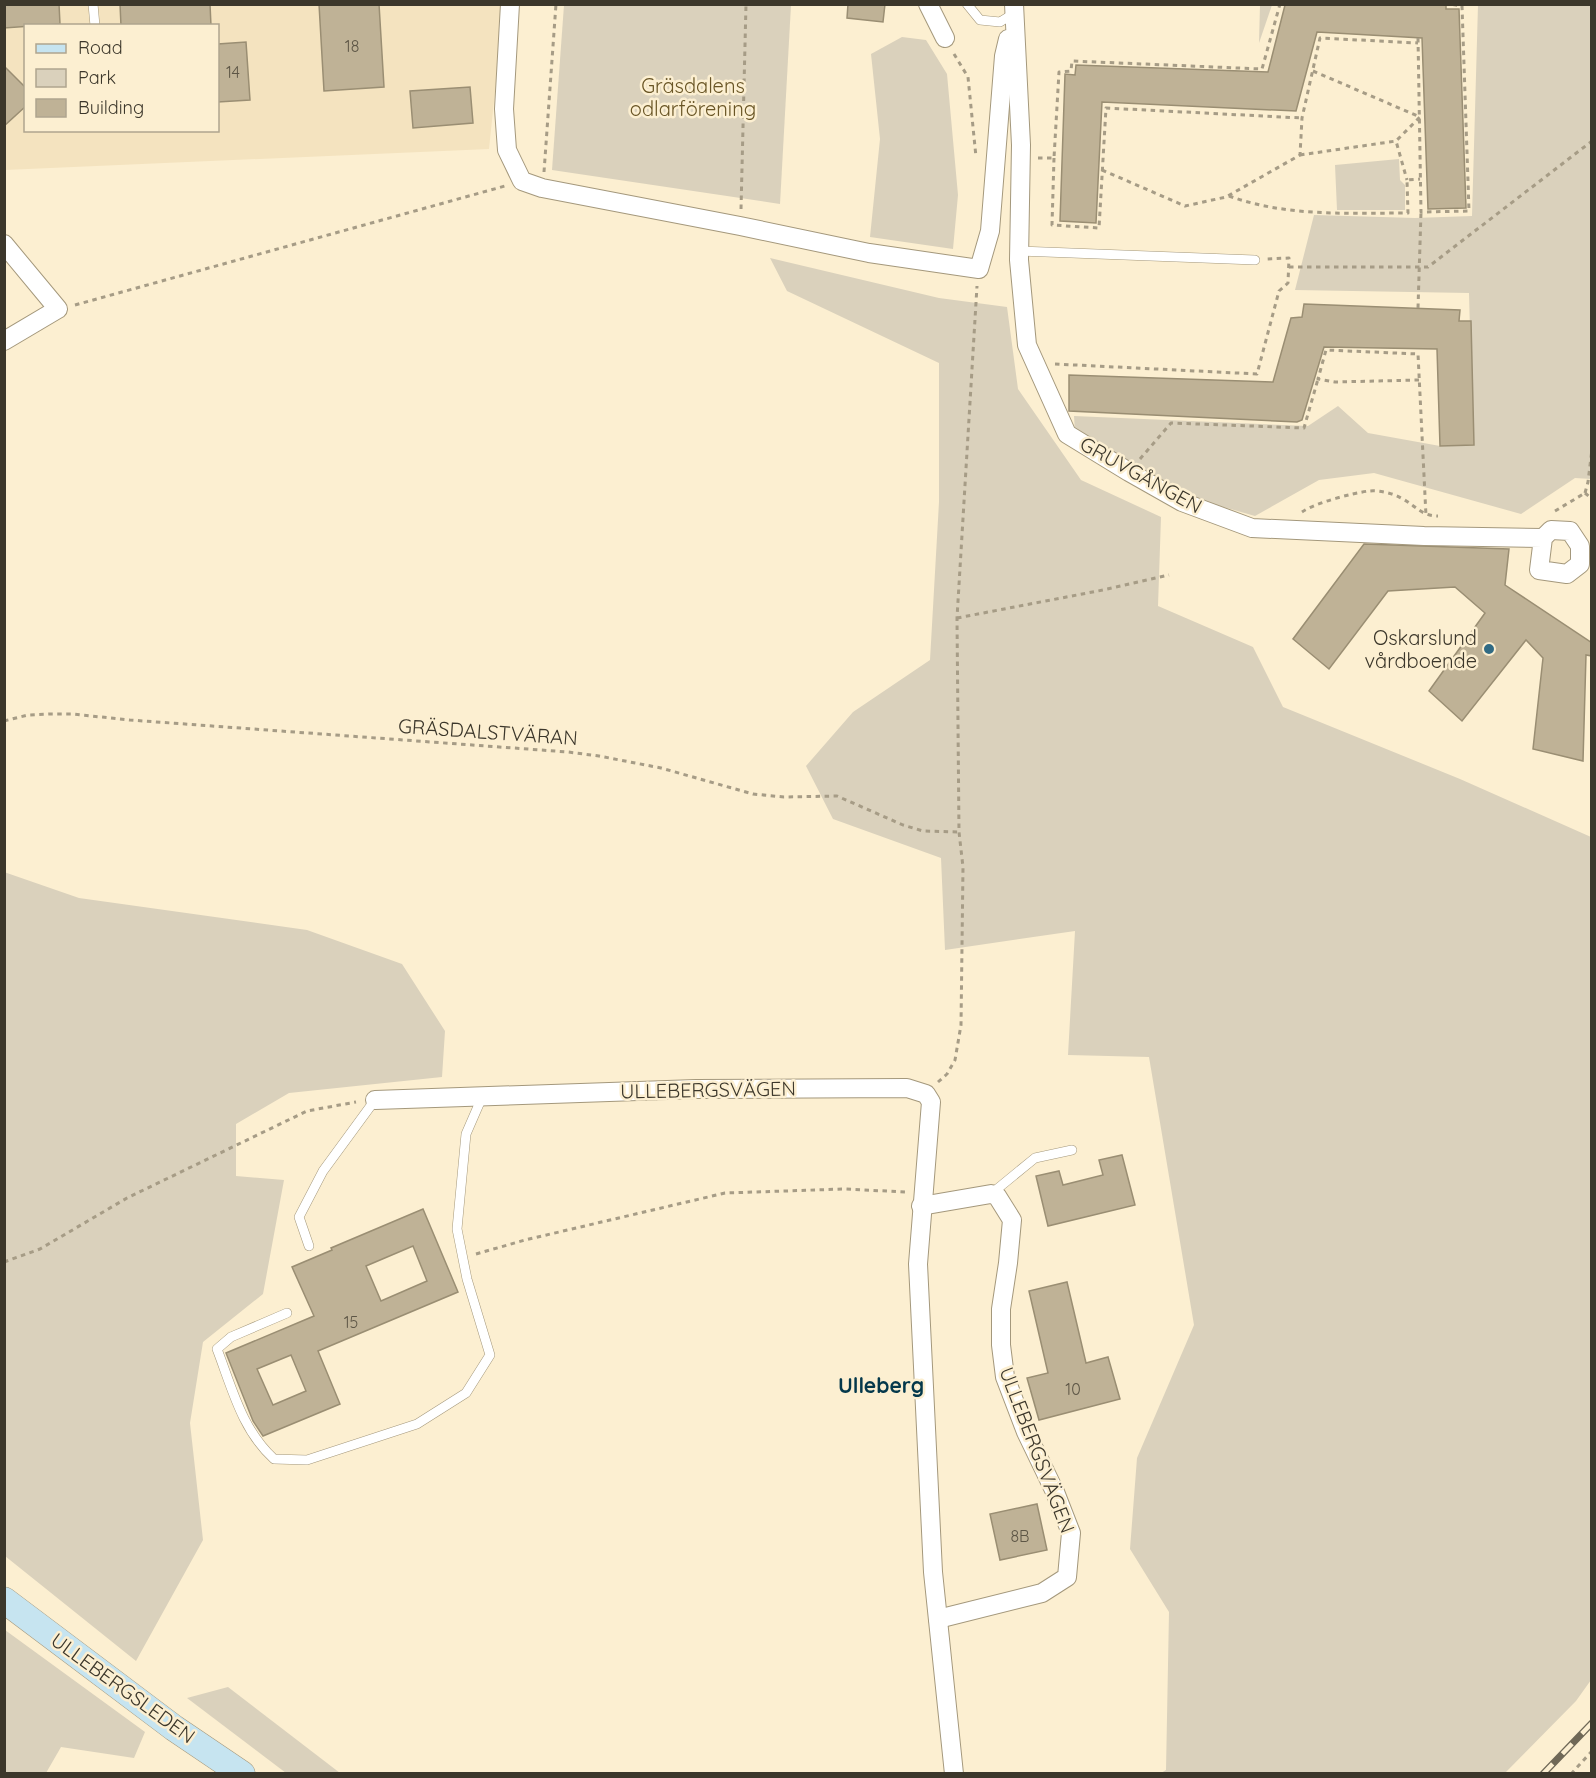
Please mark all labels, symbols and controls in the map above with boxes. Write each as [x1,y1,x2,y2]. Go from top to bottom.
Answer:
legend [24,24,219,132]
text: Road [78,36,123,59]
house number: 18 [345,36,359,56]
house number: 14 [226,62,240,82]
text: Park [78,66,116,89]
park label: Gräsdalens odlarförening [630,73,756,121]
text: Building [78,96,144,119]
street label: GRUVGÅNGEN [1076,431,1207,518]
place label: Oskarslund vårdboende [1364,625,1477,673]
marker: Oskarslund vårdboende [1482,642,1496,656]
street label: GRÄSDALSTVÄRAN [397,713,579,750]
street label: ULLEBERGSVÄGEN [620,1075,796,1104]
house number: 15 [344,1312,358,1332]
street label: ULLEBERGSVÄGEN [994,1363,1081,1536]
district label: Ulleberg [838,1372,924,1398]
house number: 10 [1065,1379,1081,1399]
house number: 8B [1010,1526,1030,1546]
street label: ULLEBERGSLEDEN [46,1627,200,1748]

